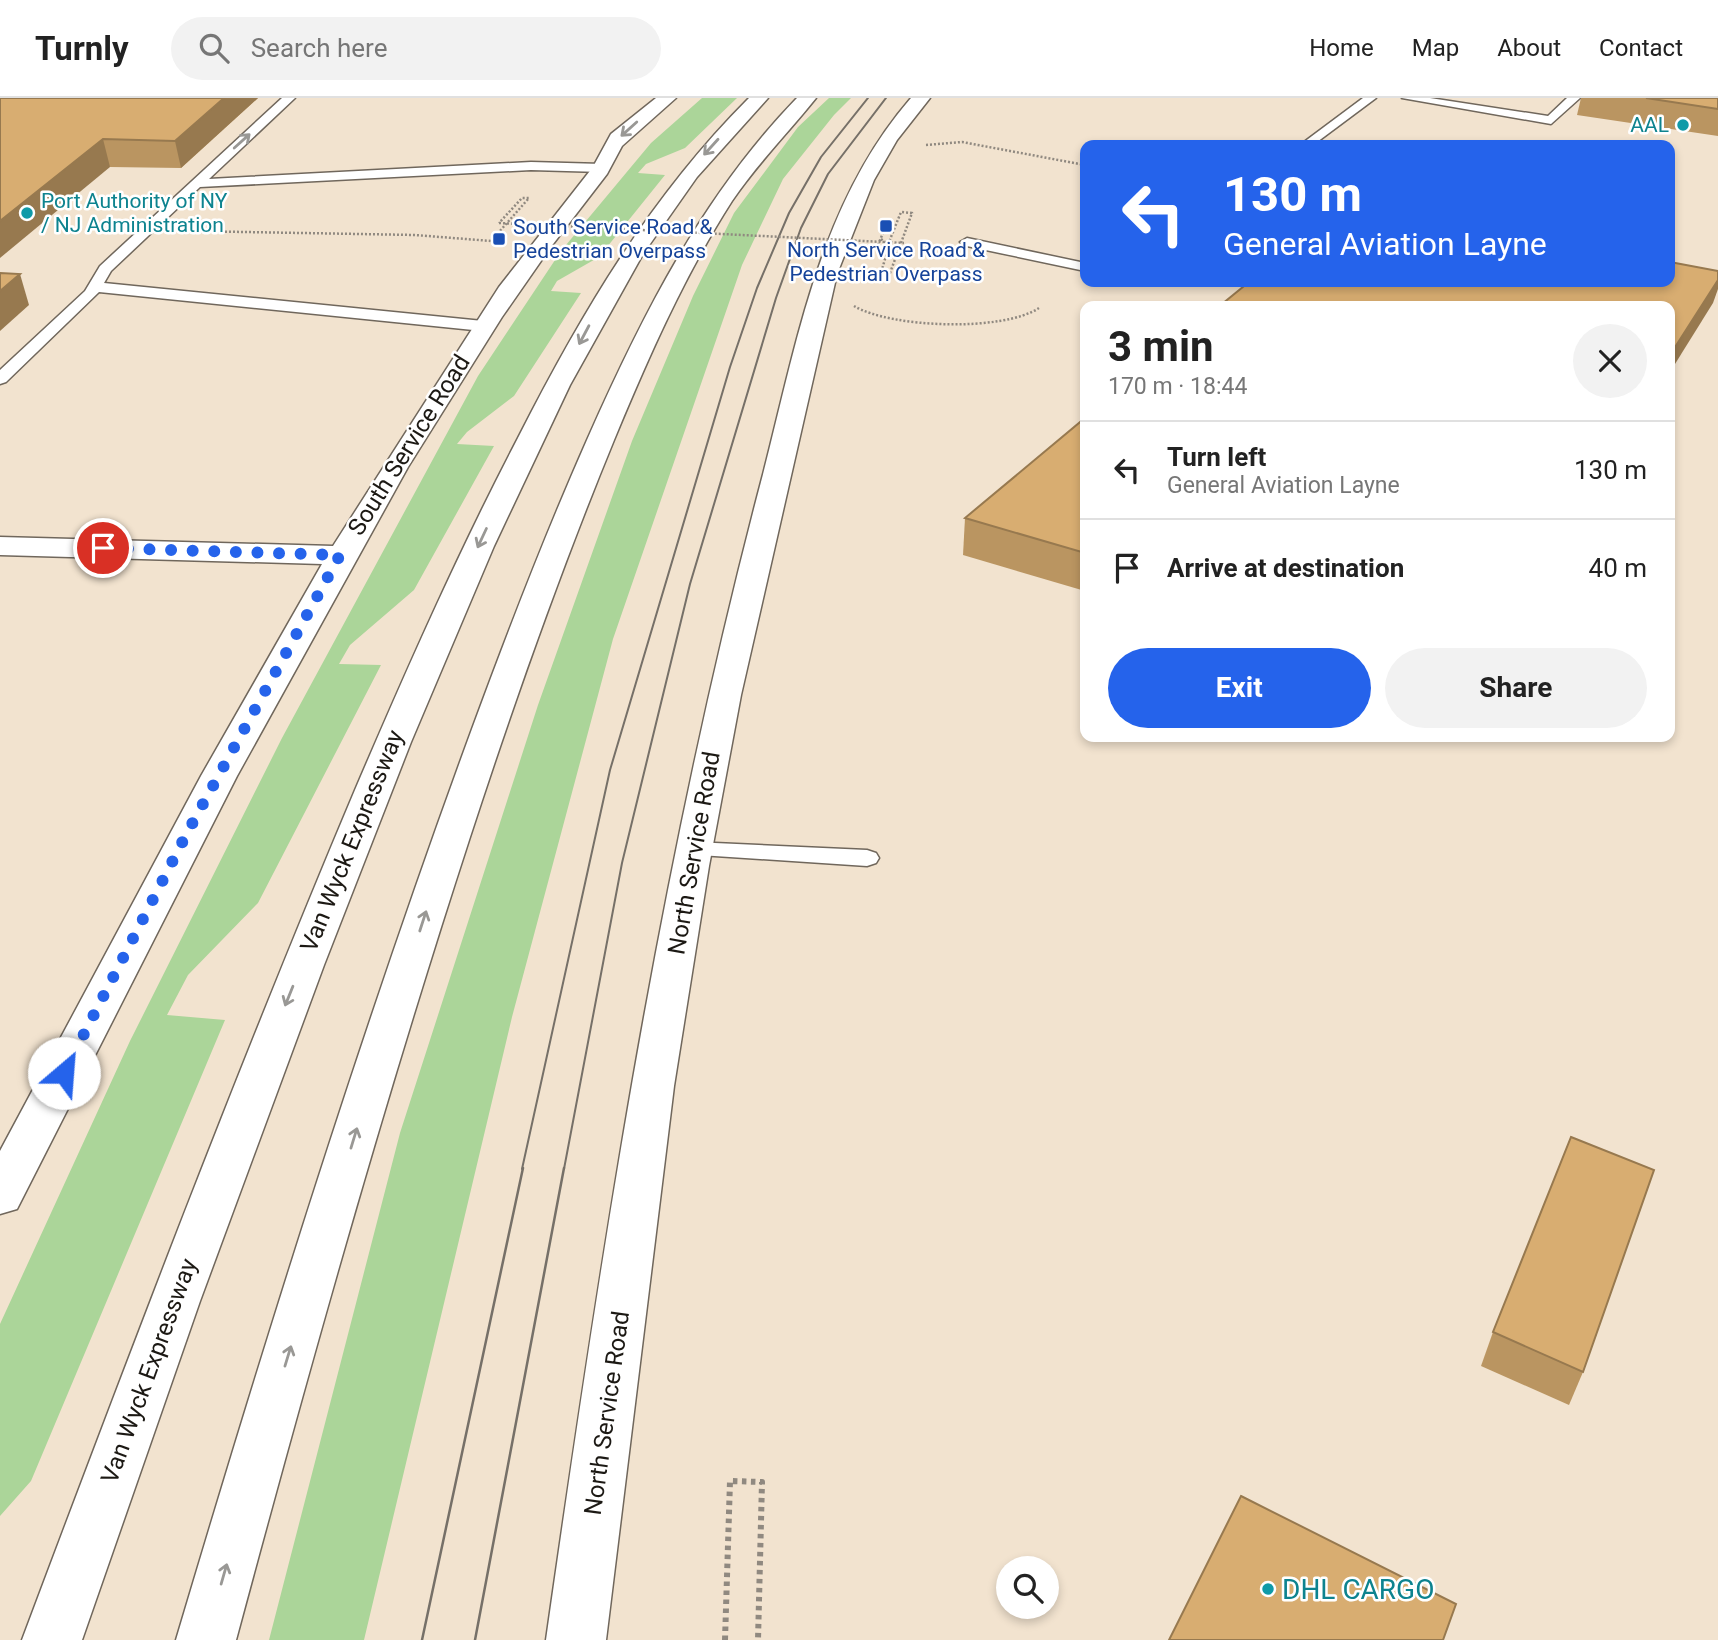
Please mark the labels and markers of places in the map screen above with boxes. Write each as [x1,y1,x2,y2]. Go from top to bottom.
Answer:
place label: AAL [1630,113,1669,137]
marker: AAL [1675,117,1691,133]
place label: Port Authority of NY / NJ Administration [41,189,228,237]
marker: Port Authority of NY / NJ Administration [19,205,35,221]
place label: South Service Road & Pedestrian Overpass [513,215,713,263]
marker: North Service Road & Pedestrian Overpass [878,218,894,234]
marker: South Service Road & Pedestrian Overpass [491,231,507,247]
place label: North Service Road & Pedestrian Overpass [787,238,985,286]
pin [73,518,133,578]
place label: DHL CARGO [1282,1573,1434,1606]
marker: DHL CARGO [1260,1581,1276,1597]

